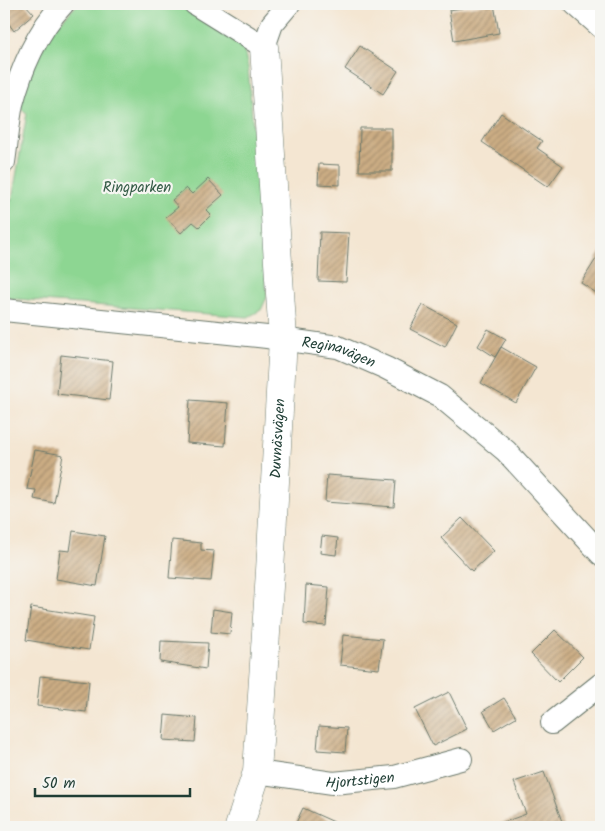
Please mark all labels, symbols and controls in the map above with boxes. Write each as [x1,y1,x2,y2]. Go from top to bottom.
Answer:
park label: Ringparken [103,176,171,200]
street label: Reginavägen [300,331,379,375]
street label: Duvnäsvägen [264,398,293,479]
scale bar [35,766,190,798]
street label: Hjortstigen [324,766,396,796]
text: 50 m [42,772,76,796]

